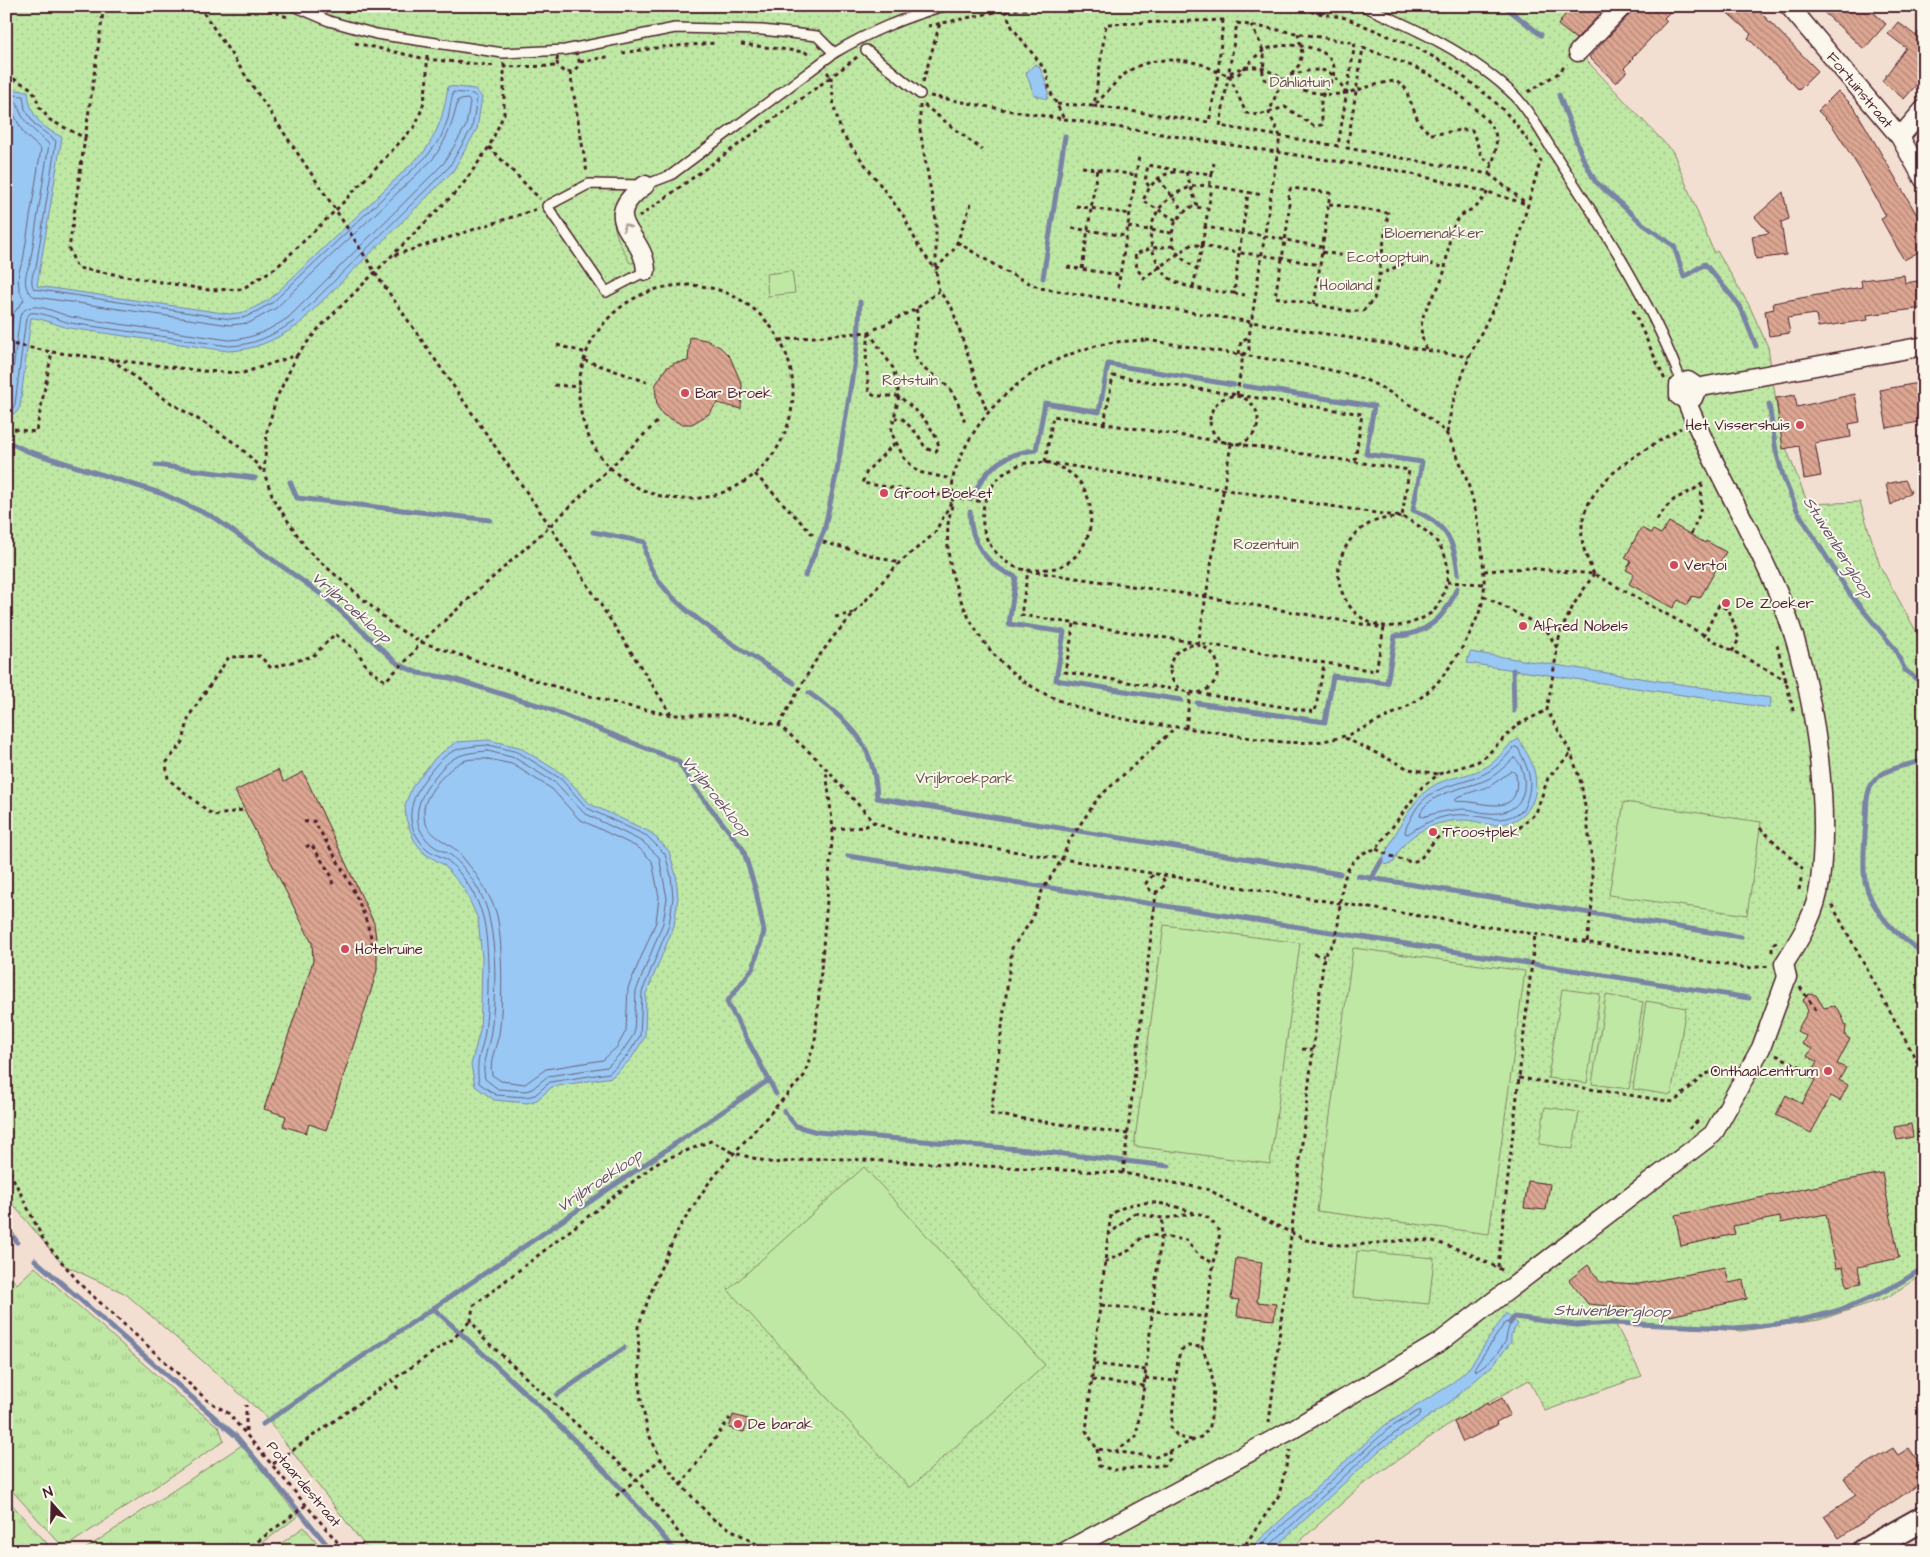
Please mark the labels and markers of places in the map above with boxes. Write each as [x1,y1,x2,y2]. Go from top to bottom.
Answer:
place label: Bar Broek [695,383,772,404]
marker: Bar Broek [679,387,691,399]
place label: Het Vissershuis [1685,415,1790,436]
marker: Het Vissershuis [1794,419,1806,431]
place label: Groot Boeket [894,483,992,504]
marker: Groot Boeket [878,487,890,499]
place label: Vertoi [1684,555,1727,576]
marker: Vertoi [1668,559,1680,571]
place label: De Zoeker [1736,593,1814,614]
marker: De Zoeker [1720,597,1732,609]
place label: Alfred Nobels [1533,616,1629,637]
marker: Alfred Nobels [1517,620,1529,632]
place label: Troostplek [1443,822,1519,843]
marker: Troostplek [1427,826,1439,838]
place label: Hotelruïne [355,939,423,960]
marker: Hotelruïne [339,943,351,955]
place label: Onthaalcentrum [1711,1061,1818,1082]
marker: Onthaalcentrum [1822,1065,1834,1077]
place label: De barak [748,1414,813,1435]
marker: De barak [732,1418,744,1430]

